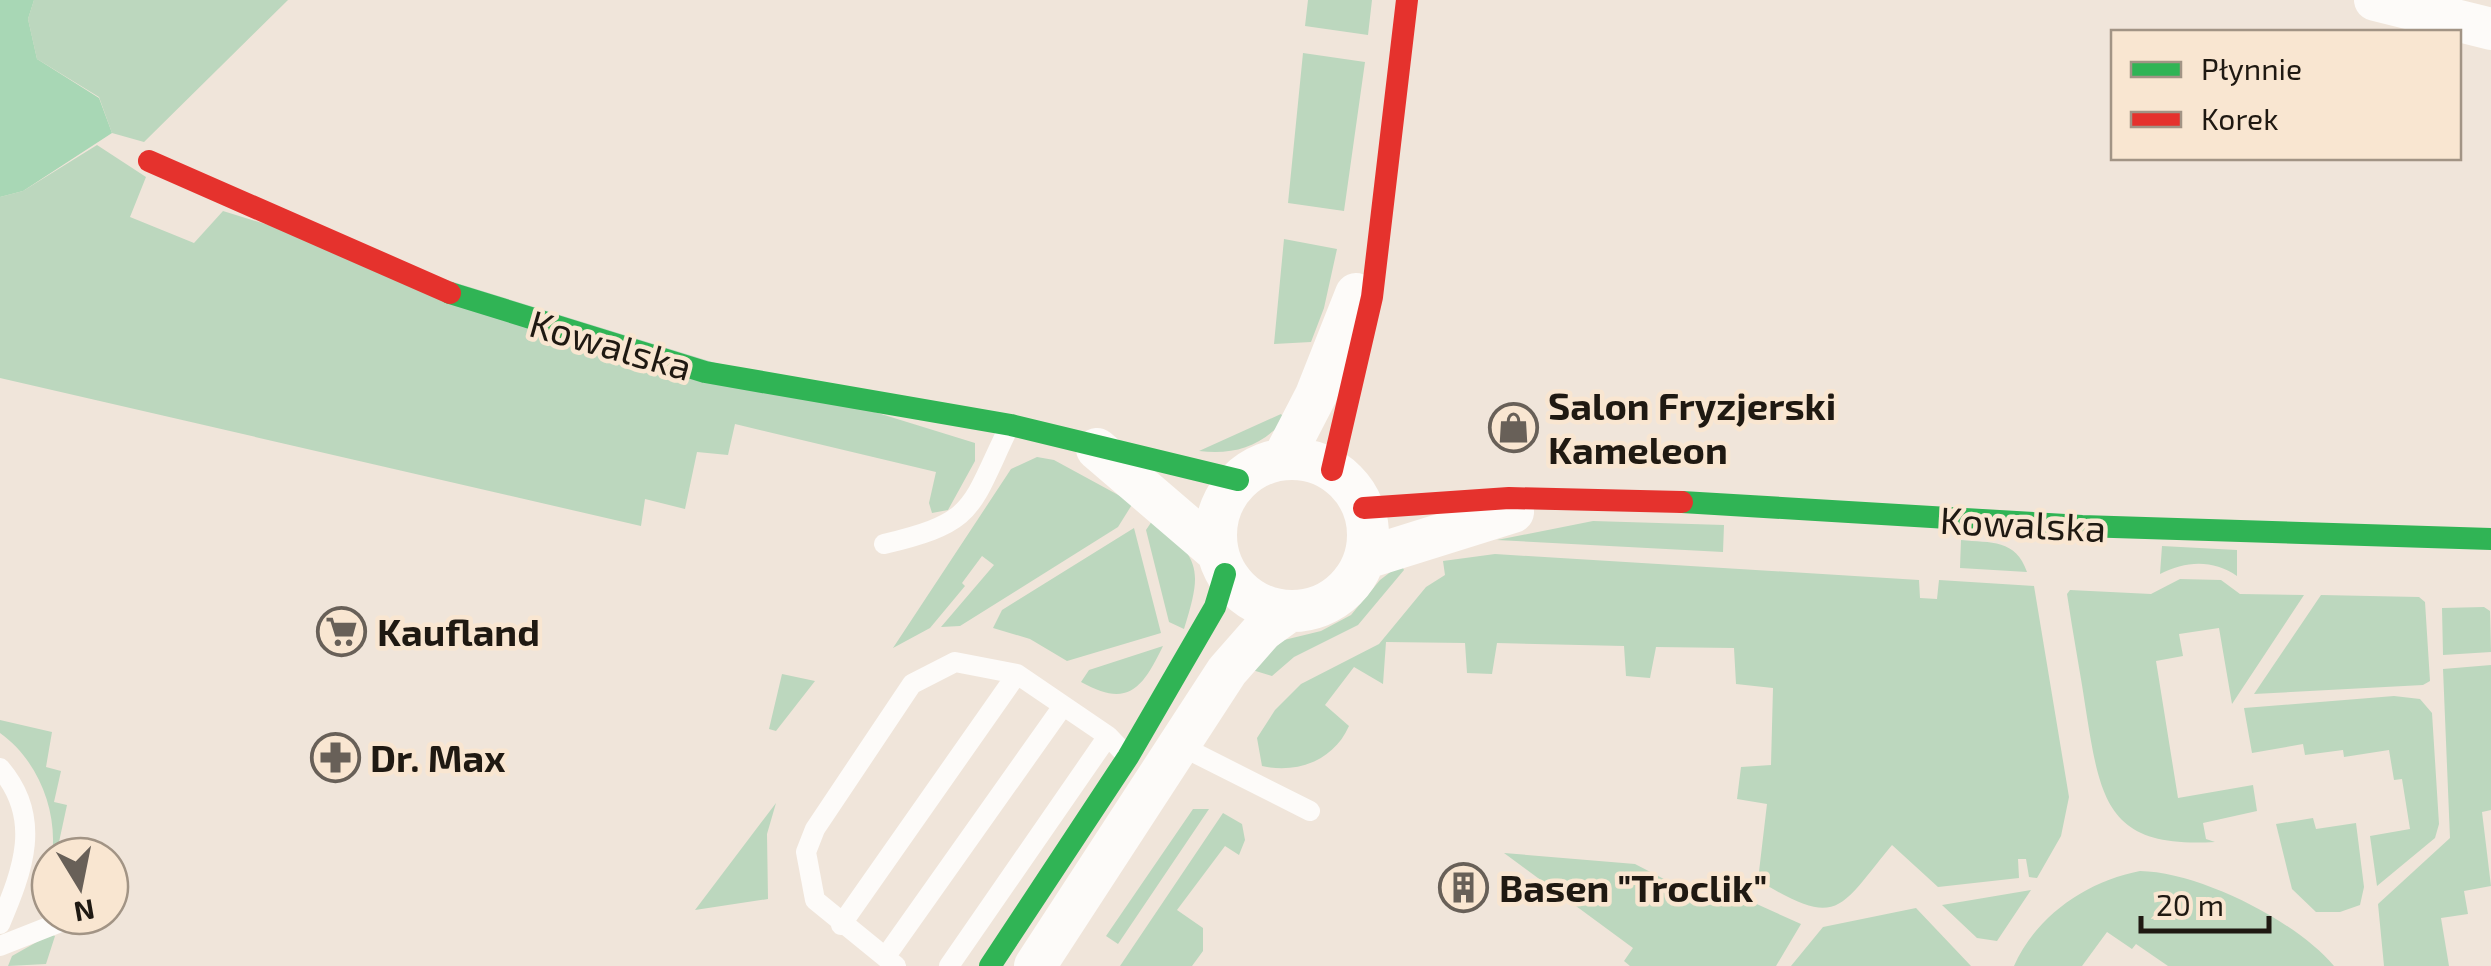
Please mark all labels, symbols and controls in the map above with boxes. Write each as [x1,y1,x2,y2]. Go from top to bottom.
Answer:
legend [2111,30,2461,160]
text: Płynnie [2201,50,2302,86]
text: Korek [2201,100,2278,136]
street label: Kowalska [525,299,697,389]
place label: Salon Fryzjerski Kameleon [1548,382,1836,472]
shop icon: Salon Fryzjerski Kameleon [1487,401,1539,453]
street label: Kowalska [1939,496,2107,550]
supermarket icon: Kaufland [316,605,368,657]
place label: Kaufland [377,608,540,654]
pharmacy icon: Dr. Max [309,731,361,783]
place label: Dr. Max [370,734,506,780]
north arrow [30,836,130,936]
building icon: Basen "Troclik" [1438,861,1490,913]
place label: Basen "Troclik" [1499,864,1767,910]
scale bar [2141,871,2268,933]
text: 20 m [2156,886,2224,922]
text: N [72,893,97,930]

